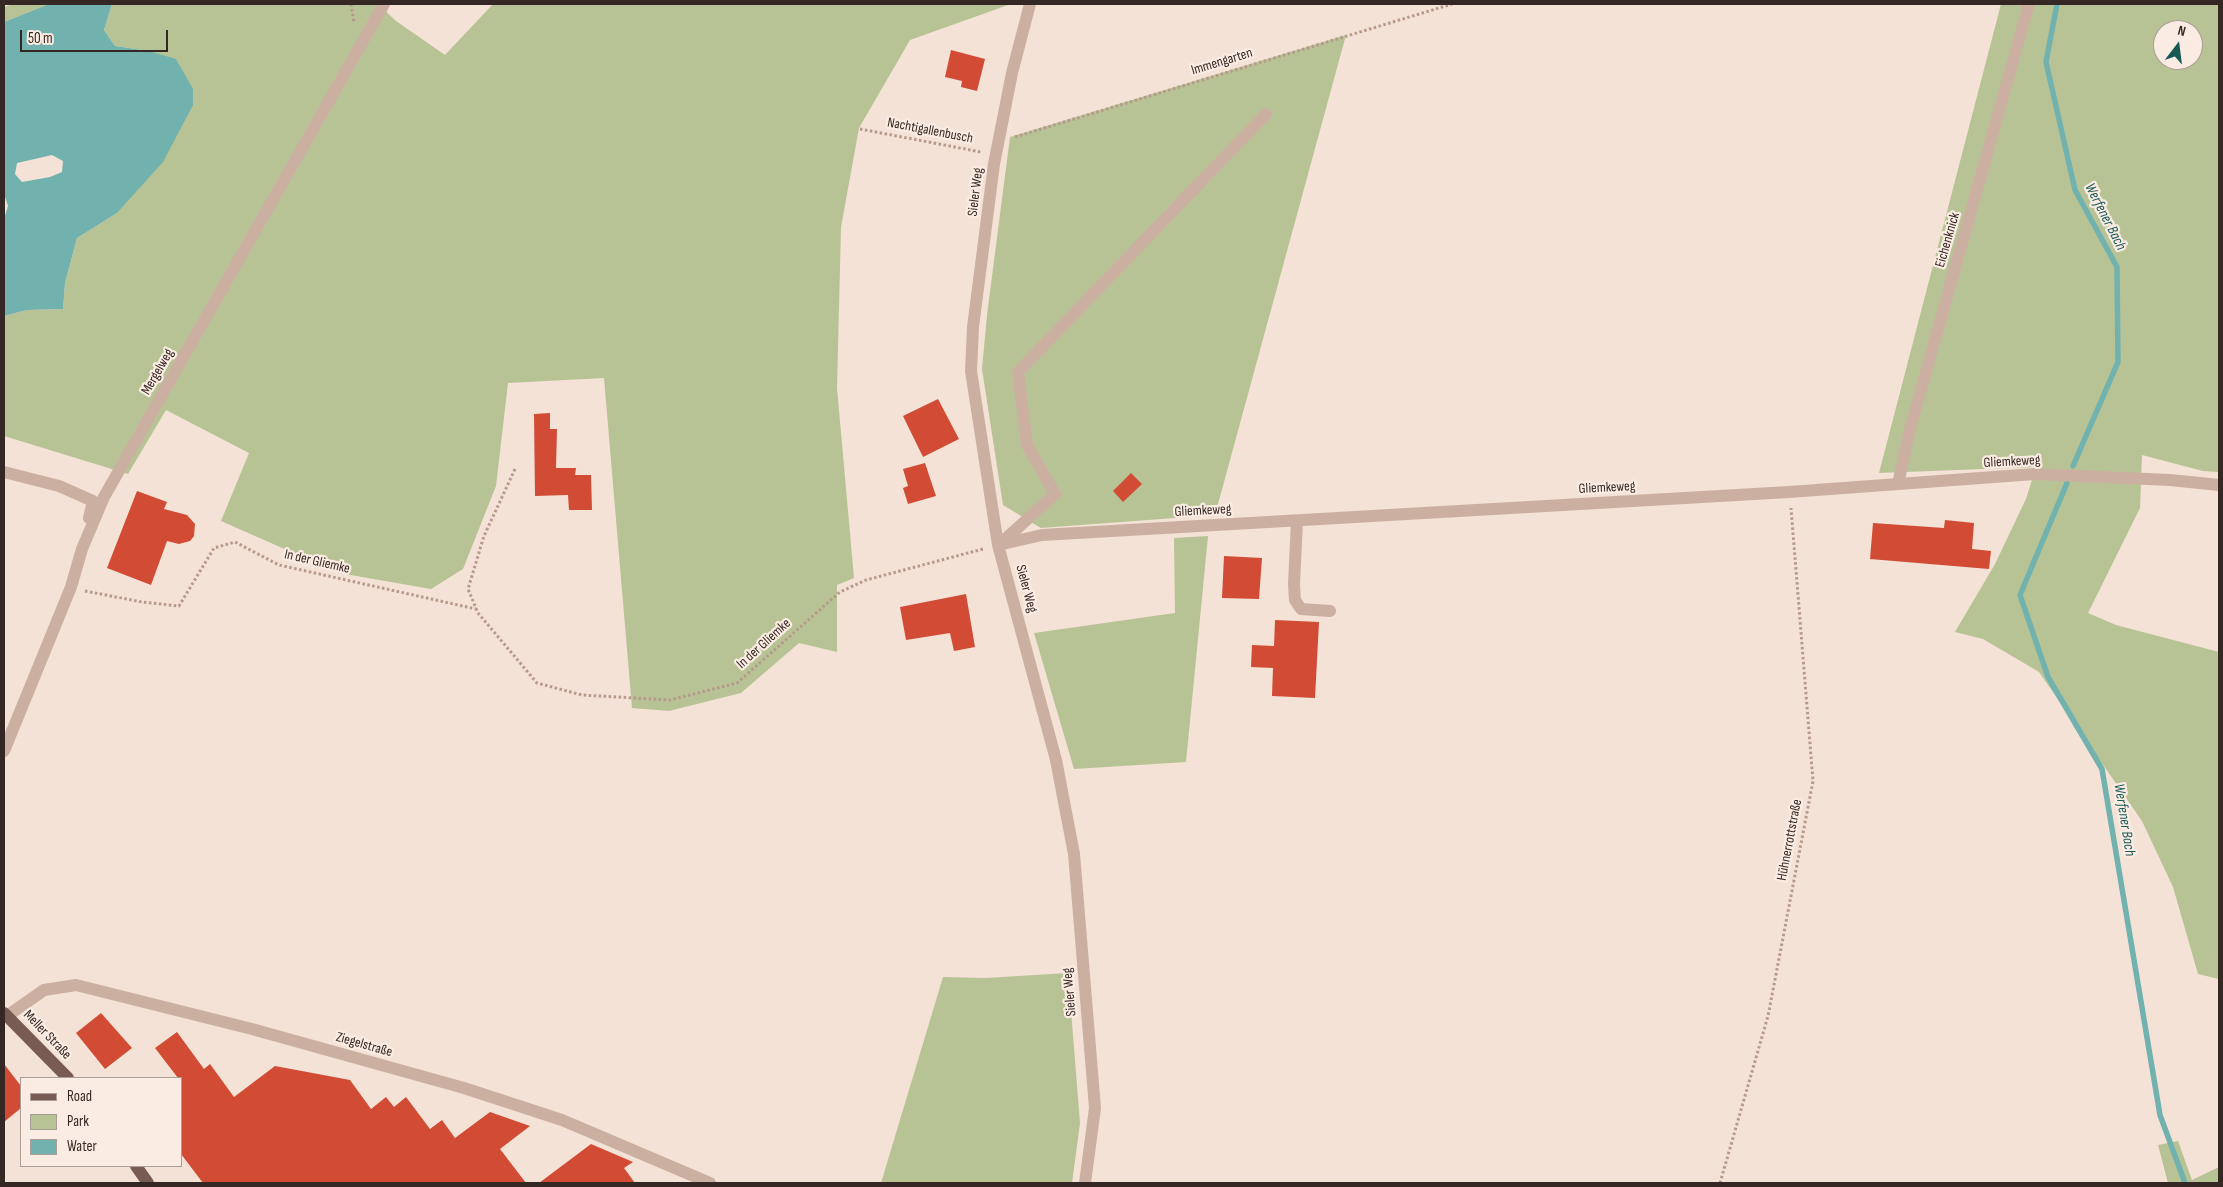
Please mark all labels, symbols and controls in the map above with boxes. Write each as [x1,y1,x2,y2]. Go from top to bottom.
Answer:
scale bar [22,20,170,52]
north arrow [2153,20,2203,70]
text: N [2176,22,2188,40]
text: 50 m [28,29,53,48]
street label: Immengarten [1189,45,1255,79]
street label: Nachtigallenbusch [886,114,974,148]
street label: Sieler Weg [965,167,987,217]
water label: Werfener Bach [2080,180,2130,254]
street label: Eichenknick [1932,211,1964,269]
street label: Mergelweg [138,346,178,398]
street label: Gliemkeweg [1983,452,2041,472]
street label: Gliemkeweg [1578,478,1636,498]
street label: Gliemkeweg [1174,501,1232,521]
street label: In der Gliemke [283,546,351,578]
street label: Sieler Weg [1012,563,1040,615]
street label: In der Gliemke [734,615,794,673]
water label: Werfener Bach [2109,783,2139,857]
street label: Hühnerrottstraße [1774,798,1806,882]
street label: Sieler Weg [1060,967,1080,1017]
street label: Meller Straße [19,1007,75,1063]
street label: Ziegelstraße [334,1029,394,1061]
legend [20,1077,182,1167]
text: Road [67,1087,92,1106]
text: Park [67,1112,89,1131]
text: Water [67,1137,97,1156]

